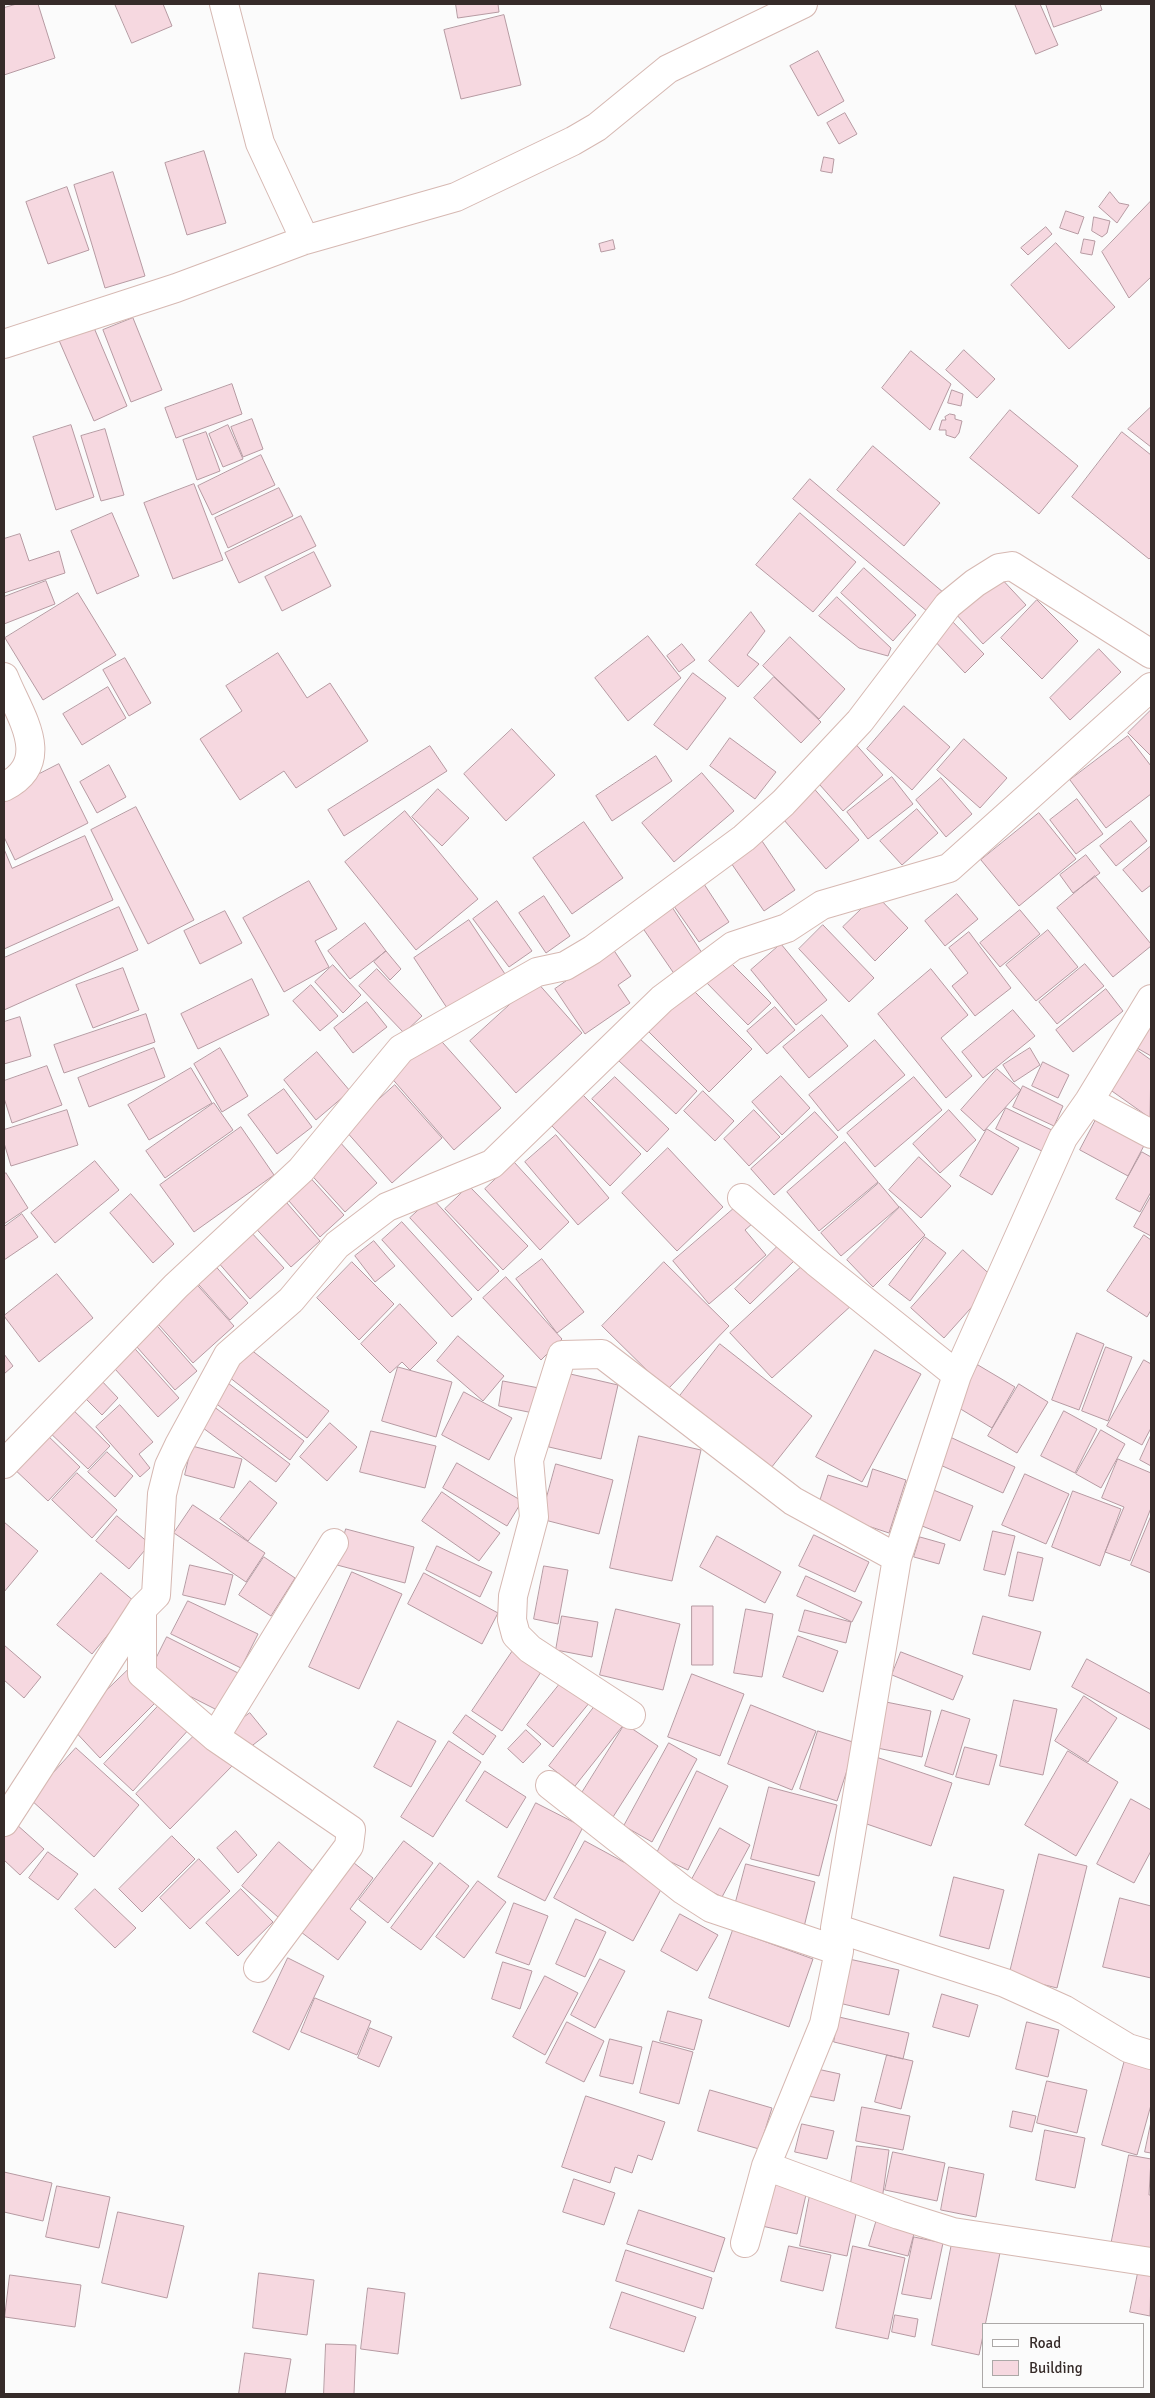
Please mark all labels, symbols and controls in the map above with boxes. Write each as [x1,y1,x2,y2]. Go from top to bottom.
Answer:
legend [982,2323,1145,2388]
text: Road [1029,2334,1061,2352]
text: Building [1029,2359,1083,2377]

